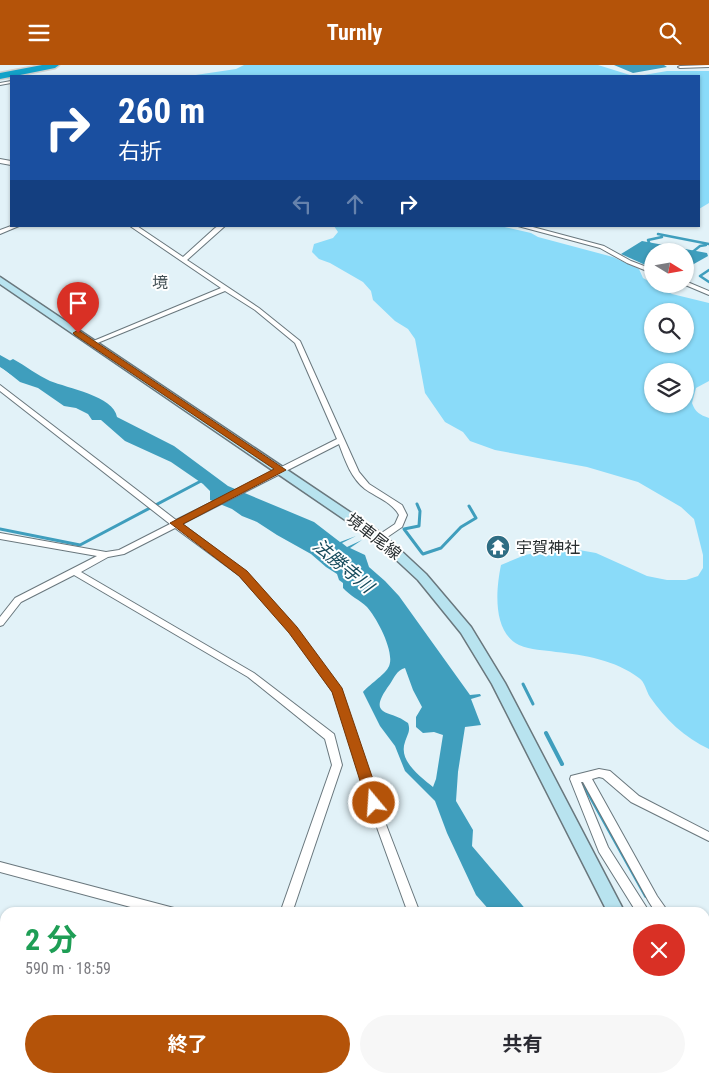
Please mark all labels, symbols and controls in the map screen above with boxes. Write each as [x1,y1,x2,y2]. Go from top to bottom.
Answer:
icon: menu [25,19,53,47]
icon: search [656,19,684,47]
text: Turnly [327,20,382,45]
text: 260 m [118,91,205,132]
icon: right [35,95,100,160]
text: 右折 [118,139,162,164]
icon: left [288,190,316,218]
icon: ahead [341,190,369,218]
icon: right [394,190,422,218]
north arrow [644,243,694,293]
map controls [644,243,694,413]
district label: 境 [152,273,168,292]
pin [57,282,99,333]
icon: arrive [64,289,92,317]
button: search [644,303,694,353]
button: layers [644,363,694,413]
street label: 境車尾線 [343,509,405,564]
water label: 法勝寺川 [309,534,379,598]
temple icon: 宇賀神社 [485,534,511,560]
place label: 宇賀神社 [516,538,580,557]
position arrow [347,776,399,828]
text: 2 分 [25,922,77,957]
button: close [633,924,685,976]
text: 590 m · 18:59 [25,959,111,978]
button: 終了 [25,1015,350,1073]
button: 共有 [360,1015,685,1073]

